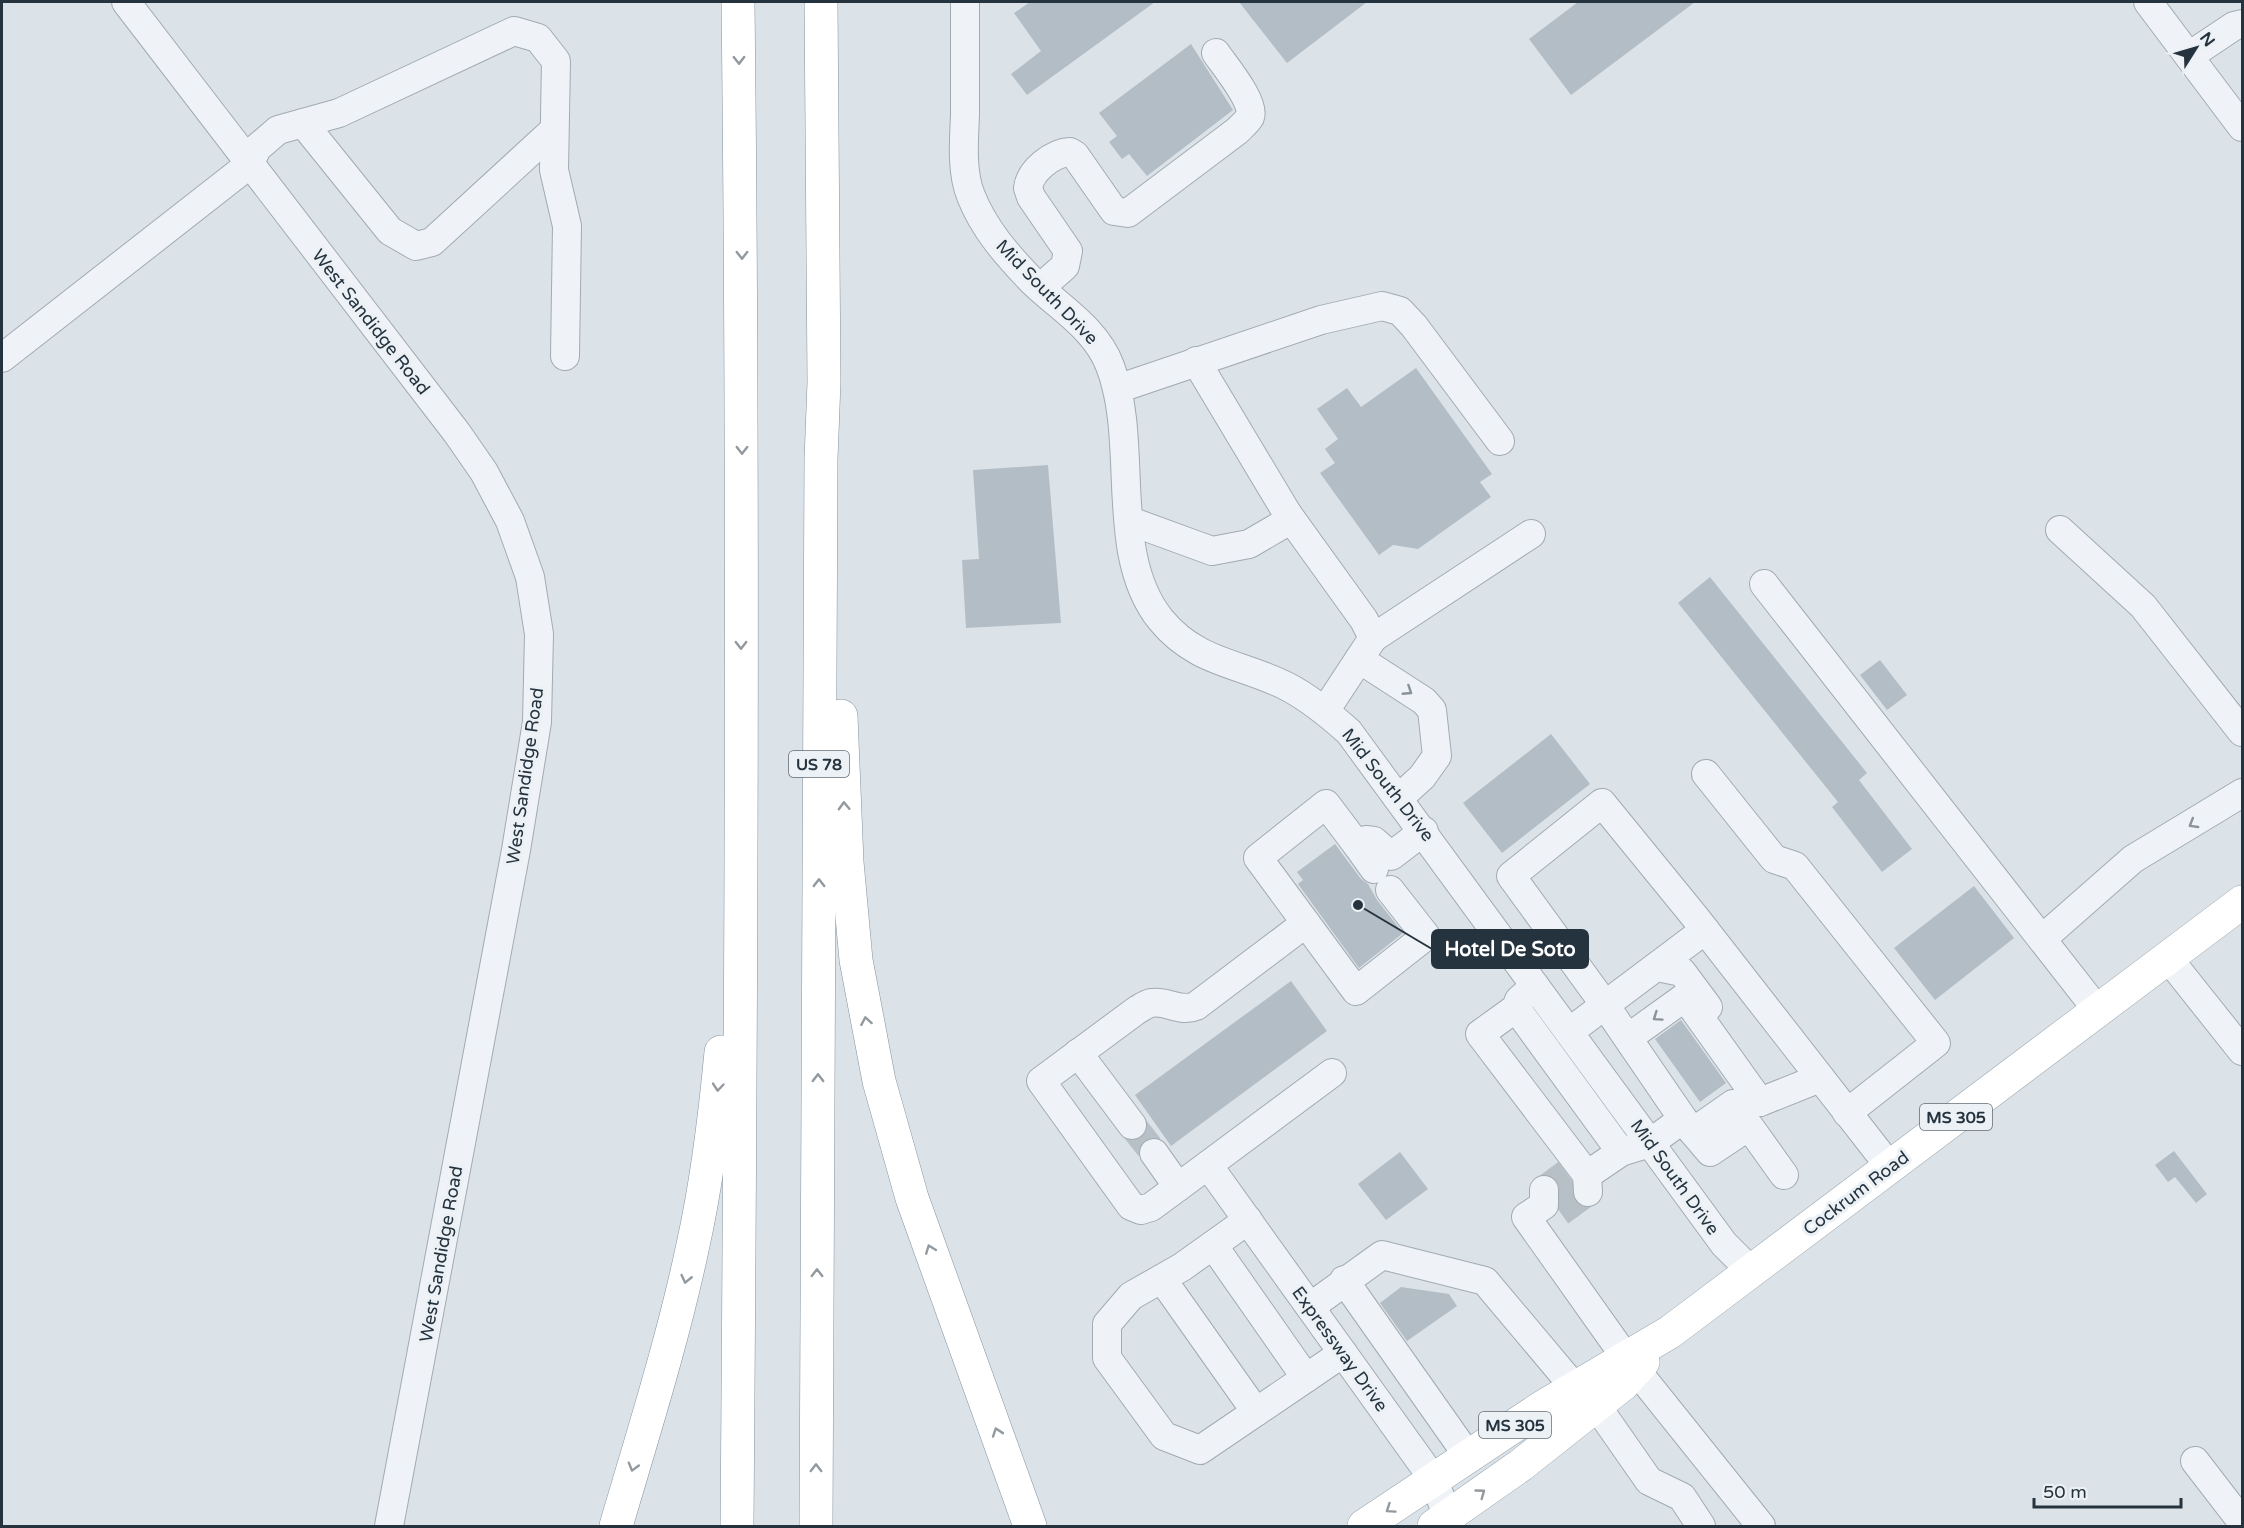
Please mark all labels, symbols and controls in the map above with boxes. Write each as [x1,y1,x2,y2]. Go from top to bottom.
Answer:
north arrow [2166,18,2226,78]
text: N [2195,28,2219,51]
one-way arrow [733,55,745,64]
street label: Mid South Drive [991,235,1103,349]
street label: West Sandidge Road [307,245,435,399]
one-way arrow [736,250,748,259]
one-way arrow [736,445,748,454]
one-way arrow [735,640,747,649]
one-way arrow [1402,683,1412,695]
street label: West Sandidge Road [502,686,548,866]
street label: Mid South Drive [1337,724,1439,846]
road number: US 78 [789,751,849,777]
one-way arrow [838,801,851,810]
one-way arrow [2189,816,2199,828]
one-way arrow [813,879,825,888]
callout: Hotel De Soto [1432,930,1588,968]
text: Hotel De Soto [1444,938,1576,962]
one-way arrow [1652,1010,1663,1021]
one-way arrow [860,1016,873,1026]
one-way arrow [812,1074,824,1083]
one-way arrow [712,1083,725,1092]
road number: MS 305 [1920,1104,1992,1130]
street label: Mid South Drive [1626,1115,1724,1239]
street label: Cockrum Road [1799,1146,1913,1240]
street label: West Sandidge Road [415,1164,467,1344]
one-way arrow [924,1244,937,1255]
one-way arrow [811,1269,823,1278]
one-way arrow [680,1274,693,1284]
street label: Expressway Drive [1287,1282,1393,1416]
road number: MS 305 [1479,1412,1551,1438]
one-way arrow [992,1427,1005,1437]
one-way arrow [628,1461,640,1472]
one-way arrow [810,1464,822,1473]
scale bar [2034,1471,2181,1509]
text: 50 m [2043,1481,2087,1503]
one-way arrow [1475,1489,1486,1500]
one-way arrow [1386,1502,1397,1513]

